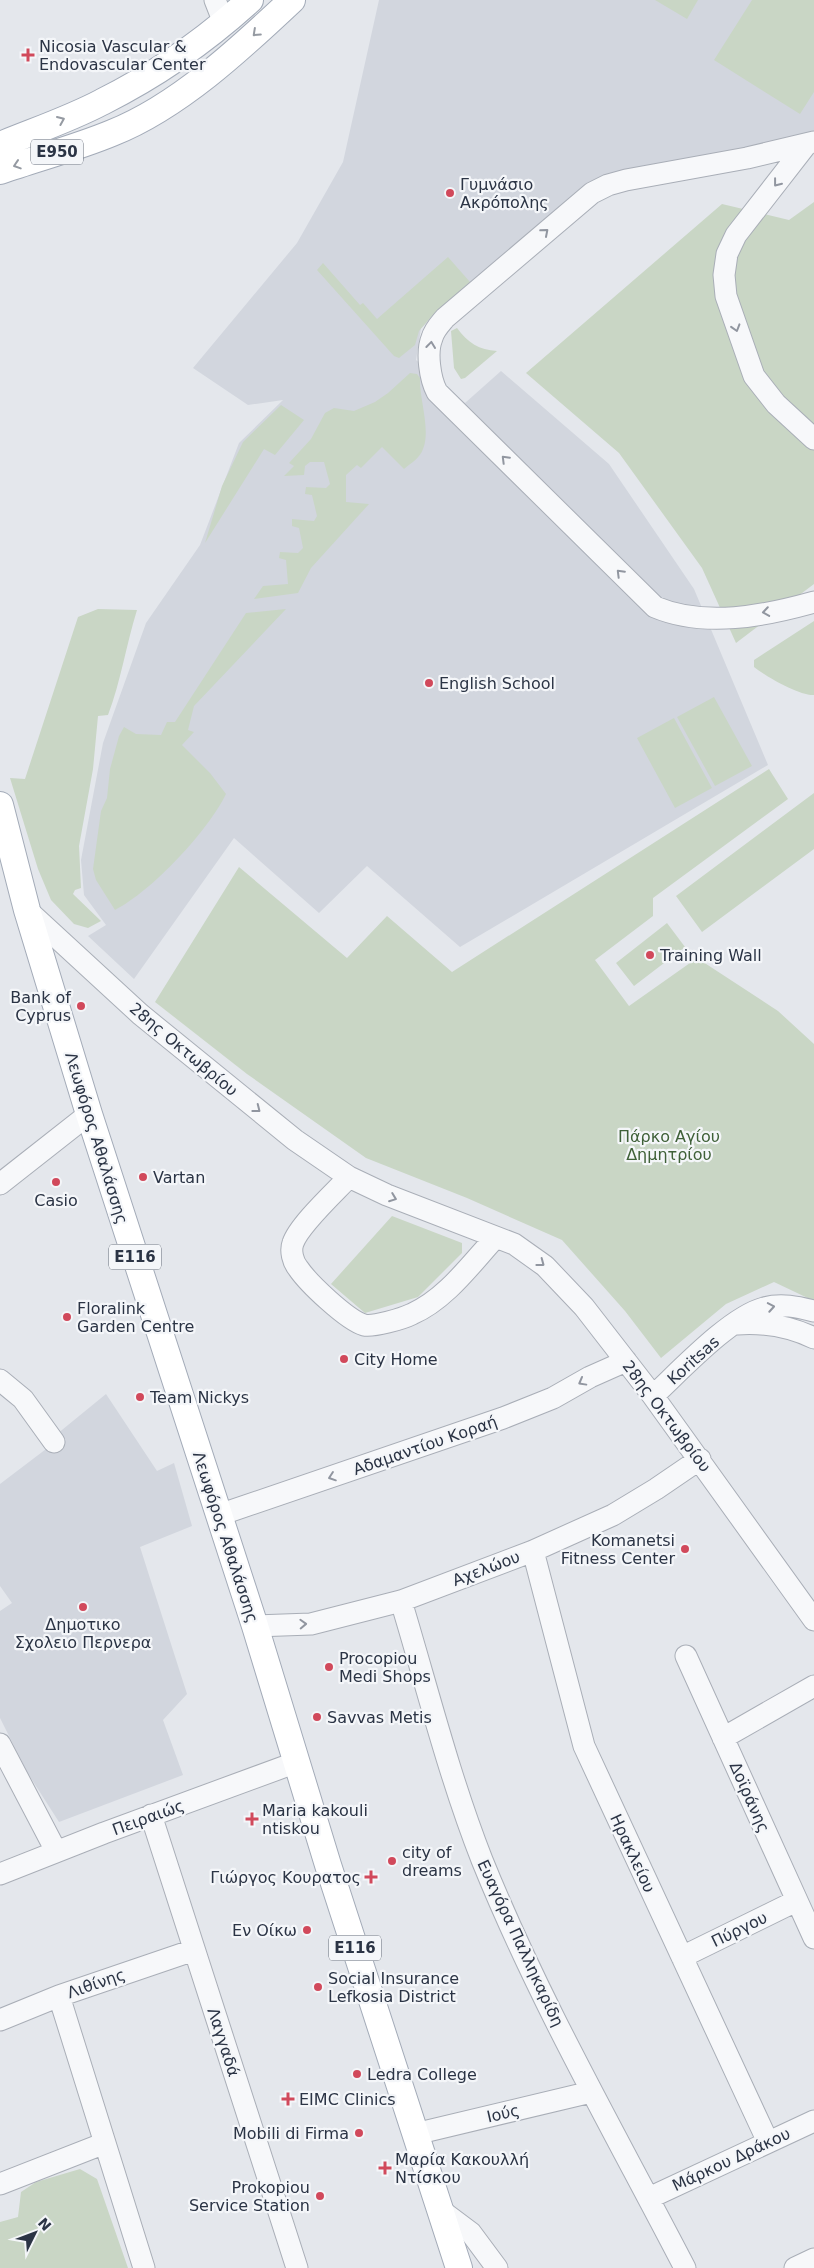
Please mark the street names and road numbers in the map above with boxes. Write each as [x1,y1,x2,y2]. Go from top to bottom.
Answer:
road number: E950 [31,140,83,164]
street label: 28ης Οκτωβρίου [126,999,241,1100]
street label: Λεωφόρος Αθαλάσσης [61,1050,132,1226]
road number: E116 [109,1244,161,1270]
street label: Koritsas [663,1332,723,1389]
street label: 28ης Οκτωβρίου [618,1357,715,1476]
street label: Αδαμαντίου Κοραή [351,1412,500,1479]
street label: Λεωφόρος Αθαλάσσης [189,1449,262,1625]
street label: Αχελώου [450,1547,523,1590]
street label: Δοϊράνης [726,1759,774,1835]
street label: Πειραιώς [110,1796,187,1839]
street label: Ηρακλείου [606,1811,659,1896]
street label: Ευαγόρα Παλληκαρίδη [473,1857,568,2030]
street label: Πύργου [708,1908,770,1951]
road number: E116 [329,1936,381,1960]
street label: Λιθίνης [65,1965,128,2002]
street label: Λαγγαδά [203,2005,244,2079]
street label: Ιούς [485,2101,521,2126]
street label: Μάρκου Δράκου [669,2124,793,2195]

